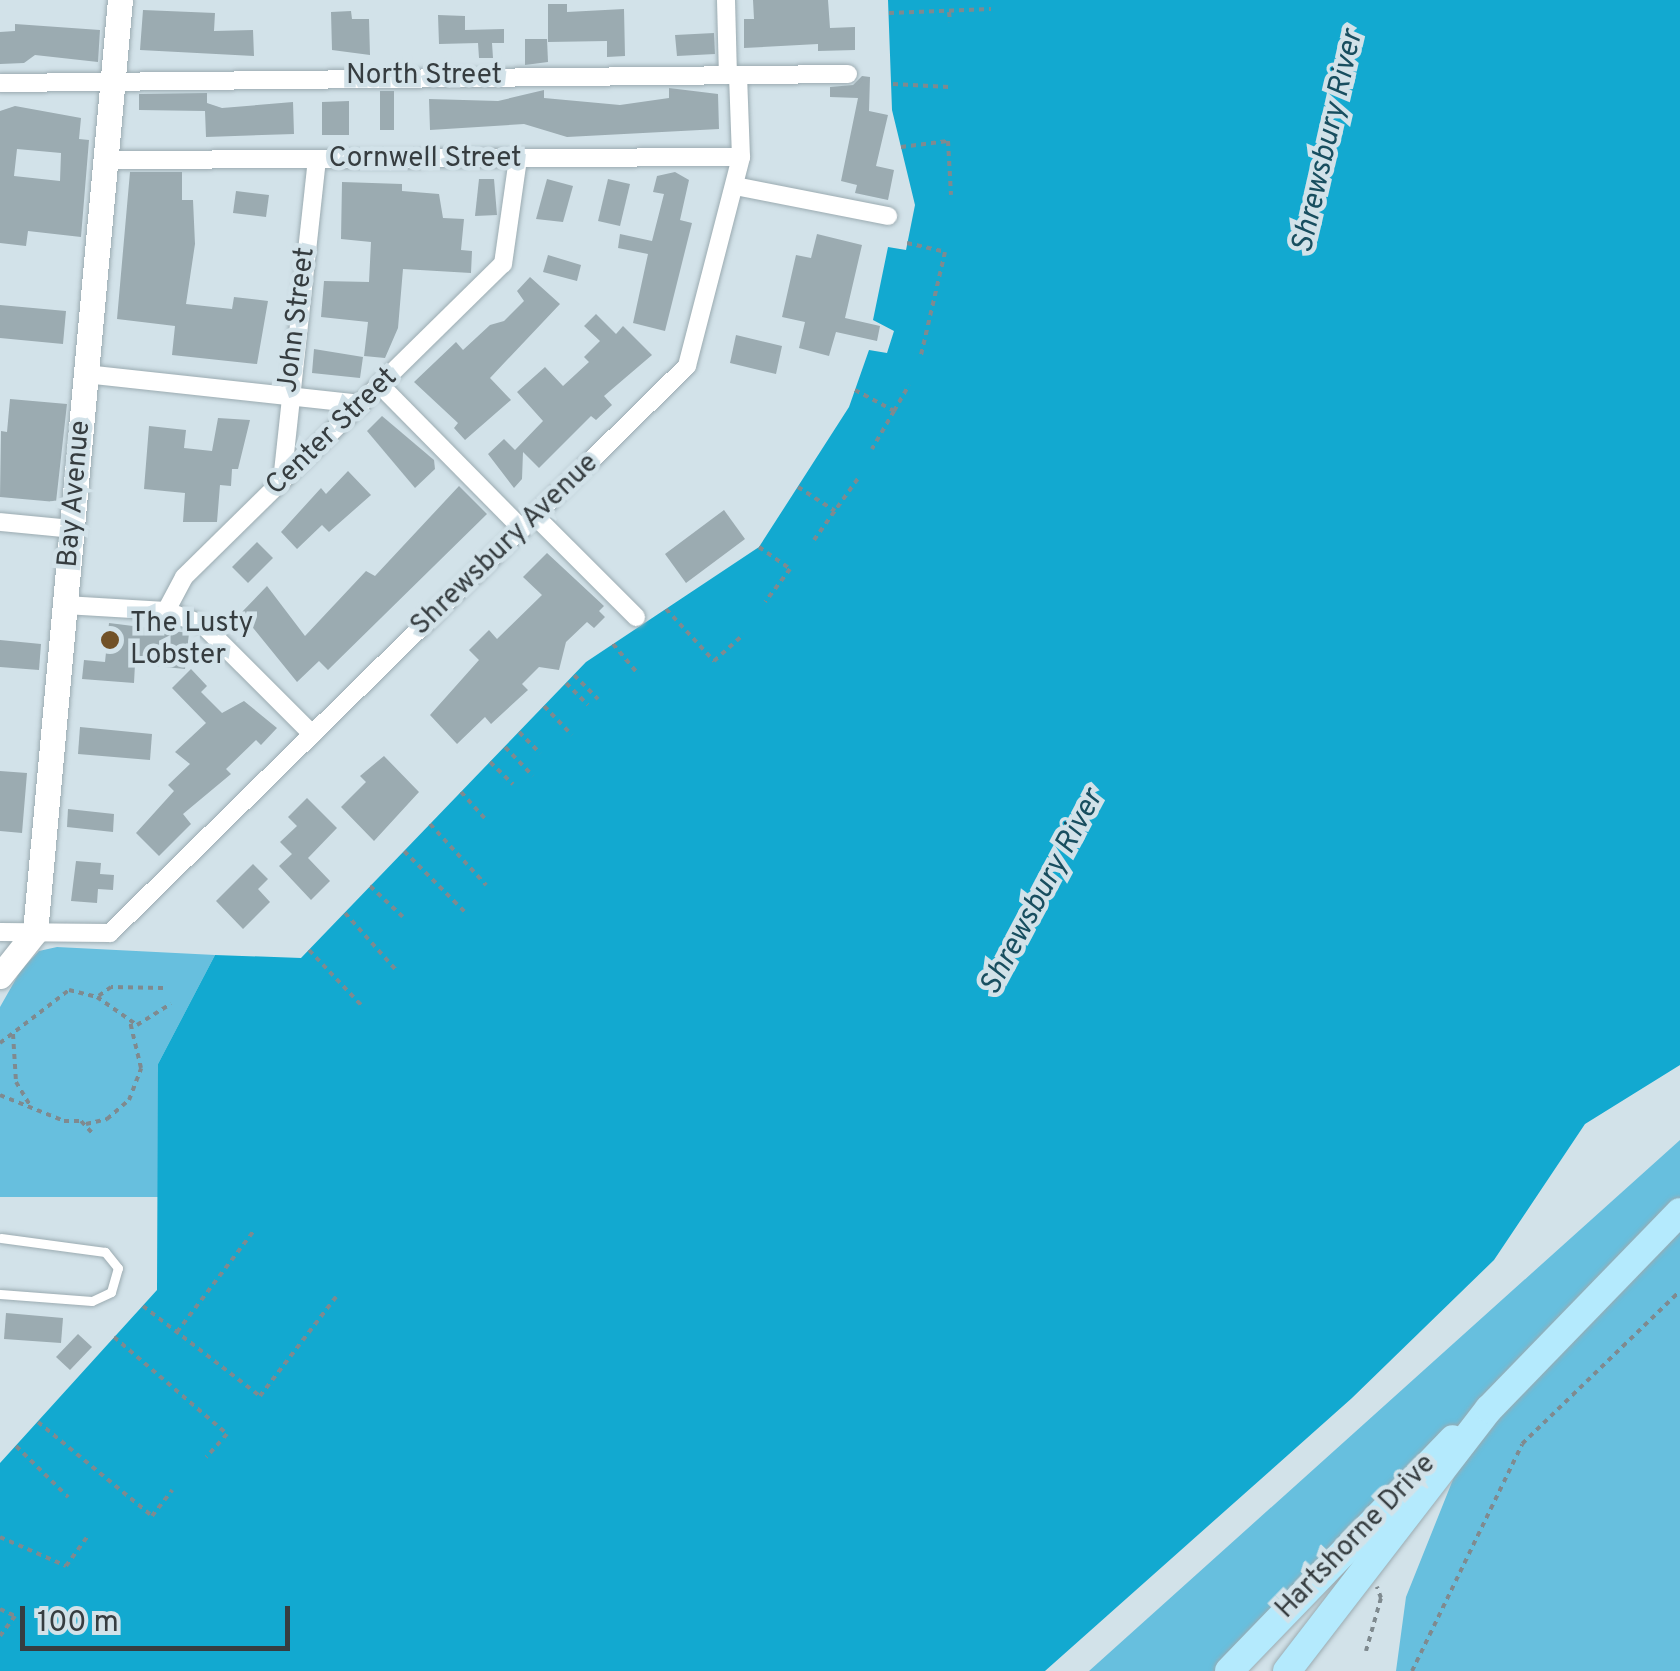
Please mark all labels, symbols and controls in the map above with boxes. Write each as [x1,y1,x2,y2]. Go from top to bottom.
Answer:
water label: Shrewsbury River [1286,27,1372,257]
street label: North Street [346,59,502,93]
street label: Cornwell Street [328,142,522,176]
street label: John Street [271,245,323,395]
street label: Center Street [259,361,405,503]
street label: Bay Avenue [52,419,98,569]
street label: Shrewsbury Avenue [404,447,606,643]
place label: The Lusty Lobster [130,607,253,673]
marker: The Lusty Lobster [99,629,121,651]
water label: Shrewsbury River [974,784,1112,1002]
street label: Hartshorne Drive [1269,1448,1443,1626]
scale bar [25,1586,295,1648]
text: 100 m [37,1605,119,1642]

